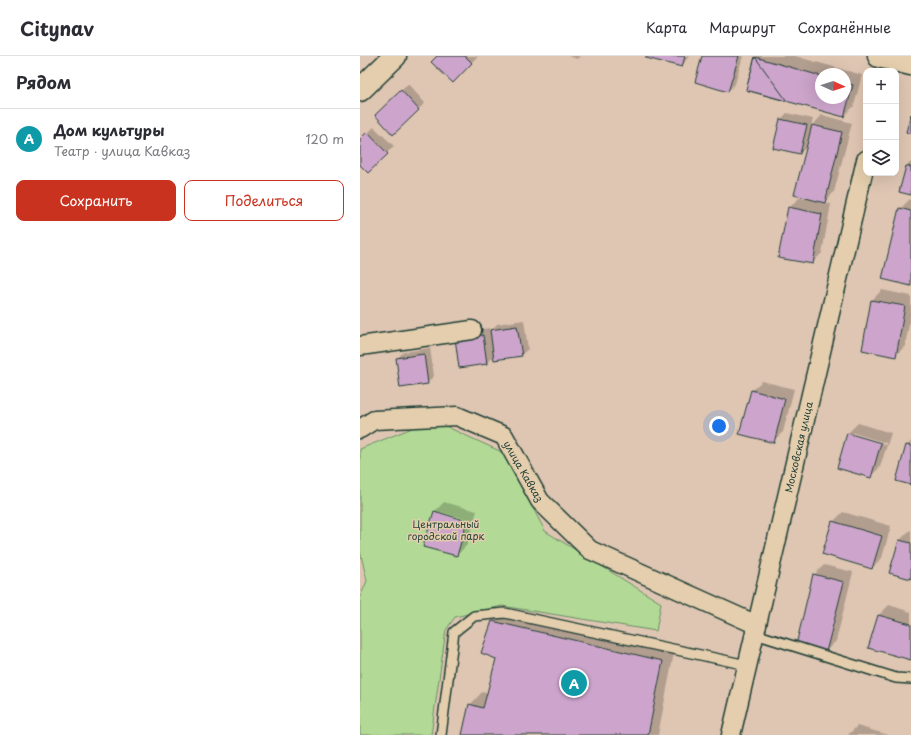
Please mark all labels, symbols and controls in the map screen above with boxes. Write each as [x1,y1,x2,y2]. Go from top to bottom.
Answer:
text: Citynav [20,14,94,42]
text: Карта [646,17,687,38]
text: Маршрут [709,17,775,38]
text: Сохранённые [797,17,891,38]
north arrow [815,68,851,104]
map controls [863,68,899,176]
button: + [863,68,899,104]
text: Рядом [16,69,71,95]
button: − [863,104,899,140]
text: Дом культуры [54,118,164,141]
text: A [24,129,34,148]
text: 120 m [305,129,344,148]
button: layers [863,140,899,176]
text: Театр · улица Кавказ [54,141,190,160]
button: Сохранить [16,180,176,221]
button: Поделиться [184,180,344,221]
street label: Московская улица [780,399,816,494]
your location [709,416,729,436]
street label: улица Кавказ [500,438,548,504]
park label: Центральный городской парк [408,516,485,543]
pin: A [561,668,587,698]

